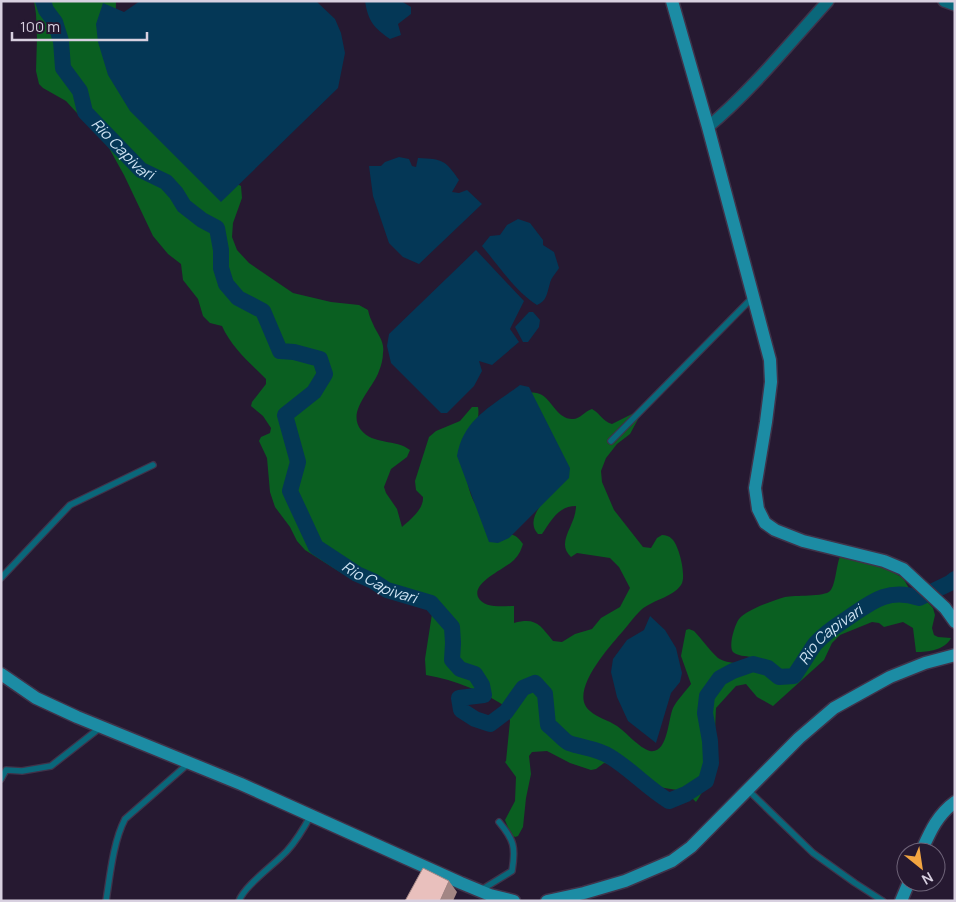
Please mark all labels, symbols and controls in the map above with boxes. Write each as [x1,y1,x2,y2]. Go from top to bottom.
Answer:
scale bar [12,10,148,42]
text: 100 m [20,16,60,37]
water label: Rio Capivari [87,114,160,186]
water label: Rio Capivari [338,556,422,609]
water label: Rio Capivari [793,598,869,669]
north arrow [896,842,946,892]
text: N [919,868,937,889]

